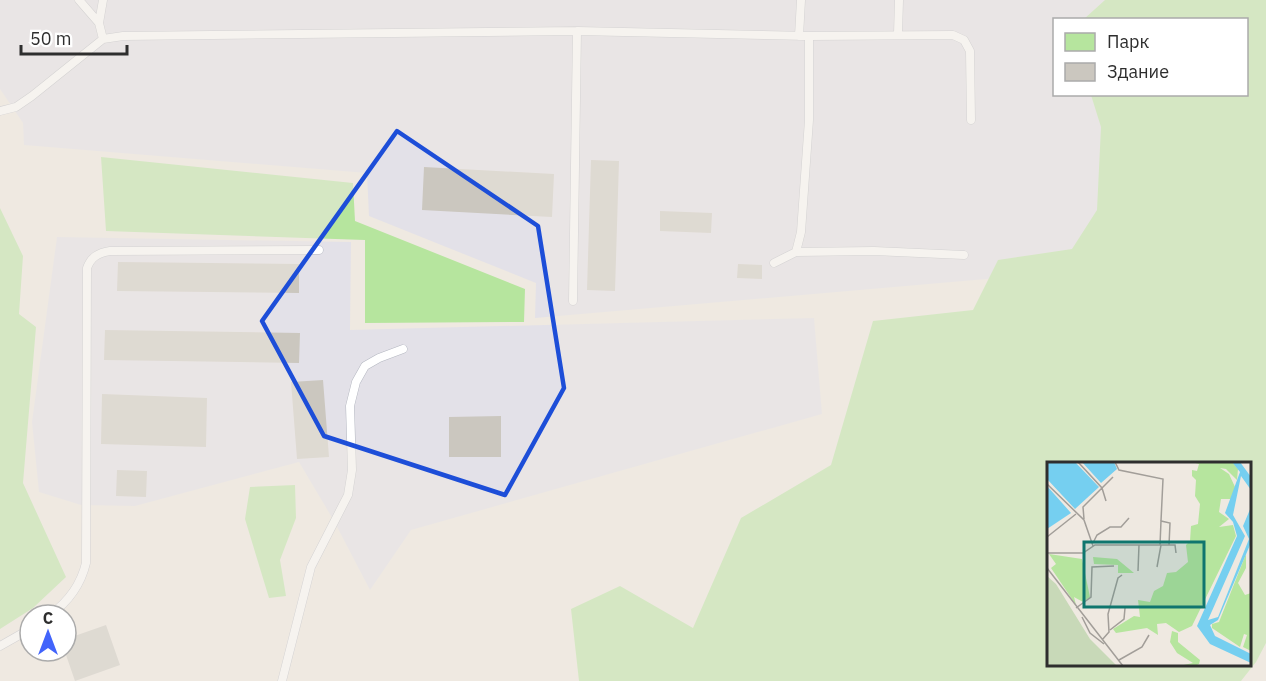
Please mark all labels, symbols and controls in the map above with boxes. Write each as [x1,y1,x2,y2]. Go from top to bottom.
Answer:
scale bar [21,18,128,56]
legend [1053,18,1248,96]
text: 50 m [30,27,72,50]
text: Парк [1107,30,1150,53]
text: Здание [1107,60,1169,83]
inset map [1047,462,1251,666]
north arrow [18,603,78,663]
text: С [43,608,53,628]

